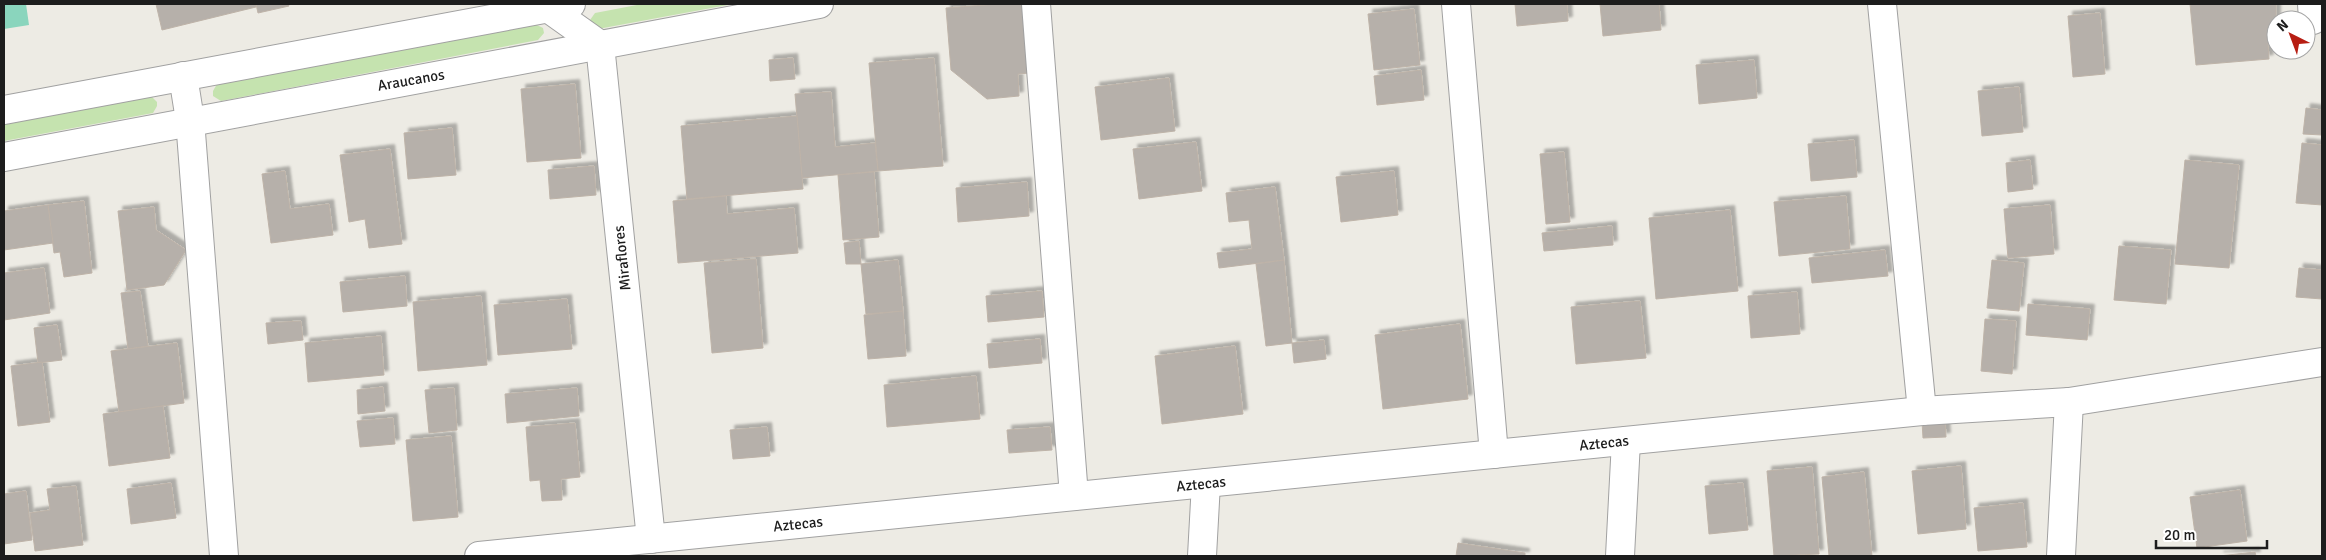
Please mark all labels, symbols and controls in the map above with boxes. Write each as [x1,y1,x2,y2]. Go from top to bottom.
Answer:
north arrow [2266,10,2316,60]
text: N [2273,16,2292,35]
street label: Araucanos [376,65,446,95]
street label: Miraflores [610,224,634,291]
street label: Aztecas [1578,431,1630,455]
street label: Aztecas [1175,472,1227,496]
street label: Aztecas [772,512,824,536]
scale bar [2156,518,2267,550]
text: 20 m [2164,526,2195,544]

